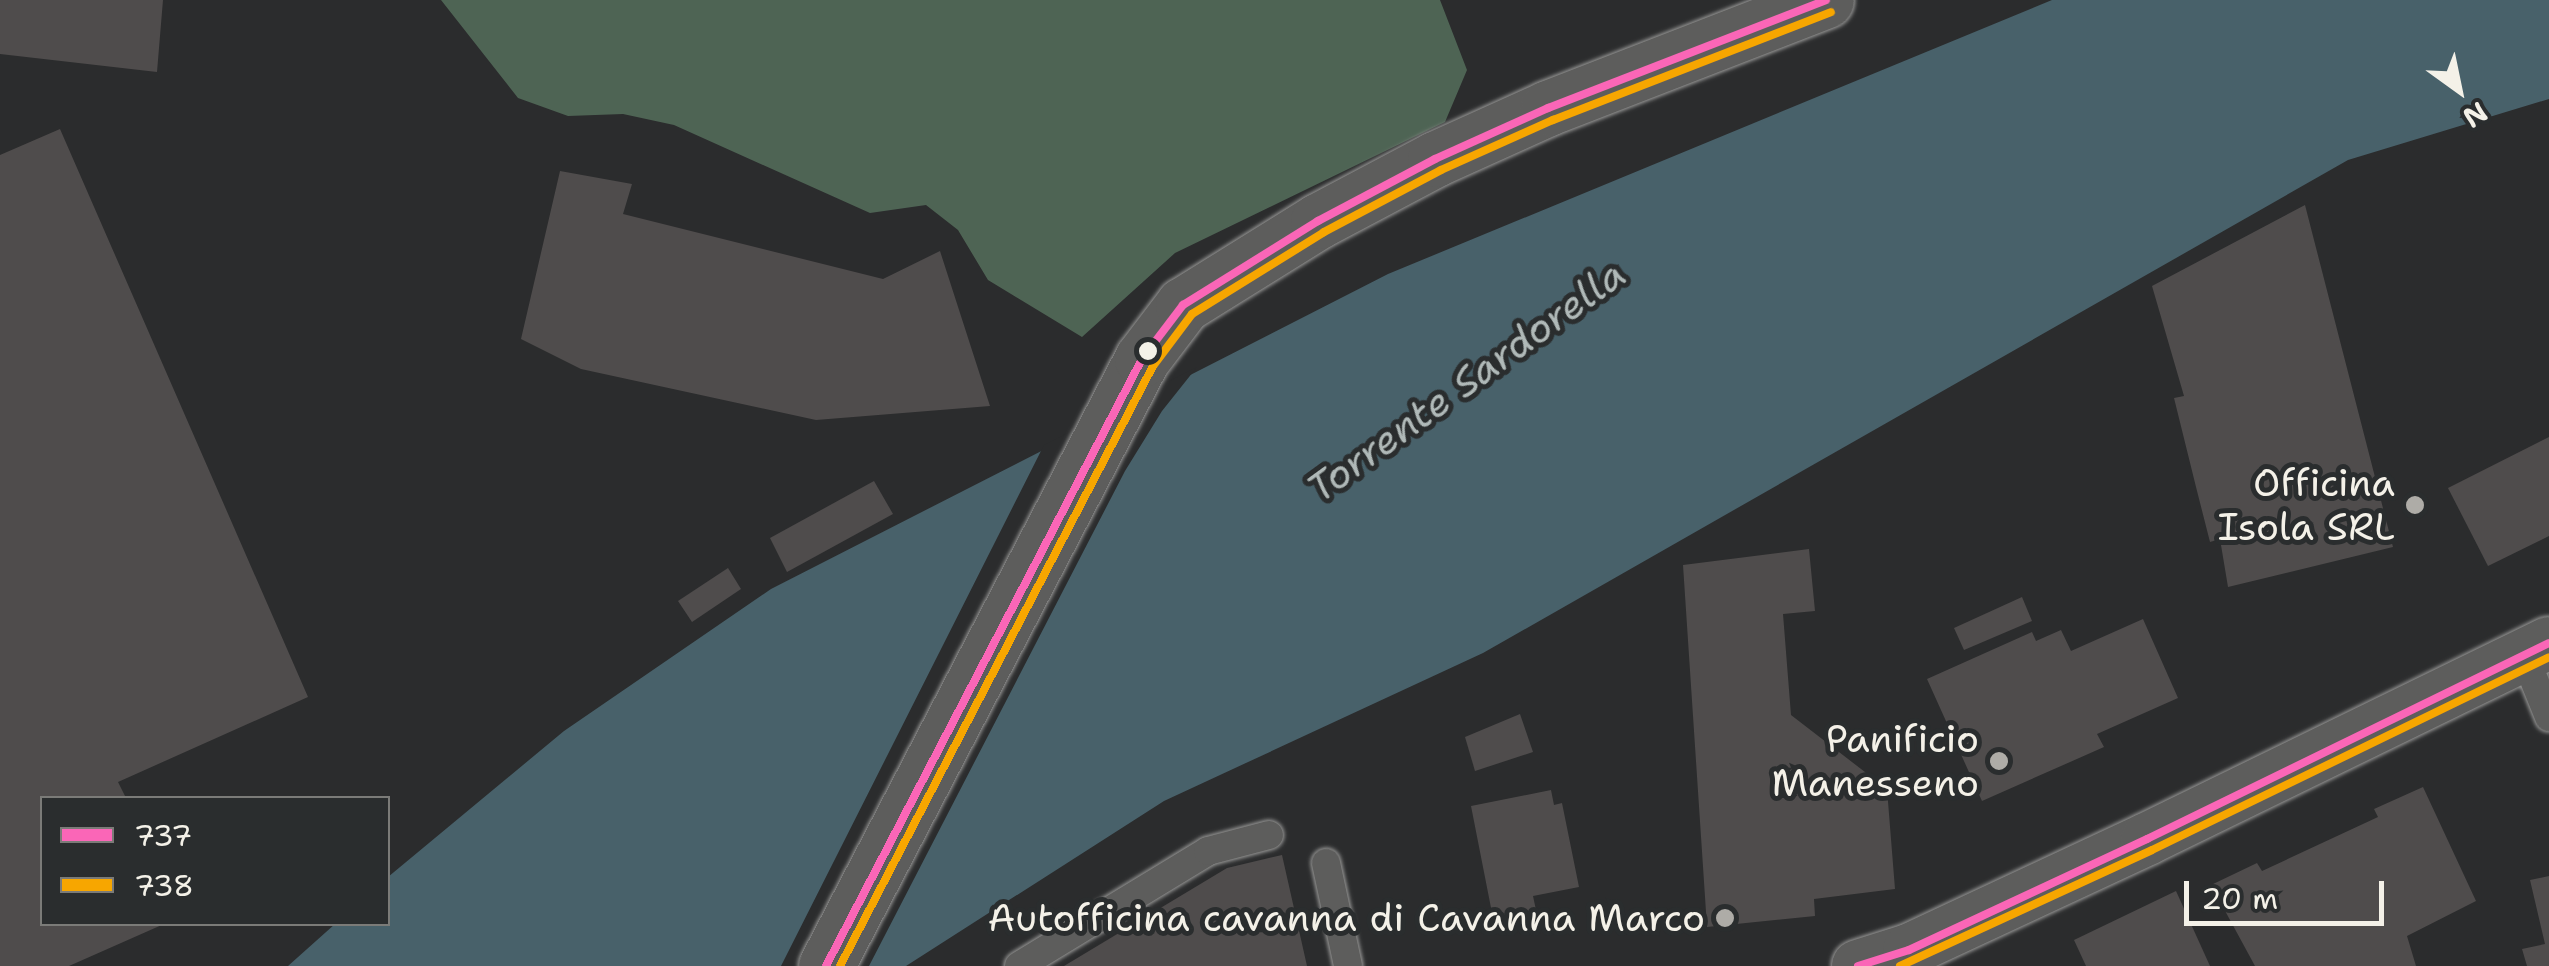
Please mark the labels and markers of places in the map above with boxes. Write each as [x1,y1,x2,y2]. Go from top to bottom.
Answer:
unlabelled marker [1138,341,1158,361]
place label: Officina Isola SRL [2218,460,2395,550]
marker: Officina Isola SRL [2404,494,2426,516]
place label: Panificio Manesseno [1771,716,1979,806]
marker: Panificio Manesseno [1988,750,2010,772]
place label: Autofficina cavanna di Cavanna Marco [988,895,1705,941]
marker: Autofficina cavanna di Cavanna Marco [1714,907,1736,929]

